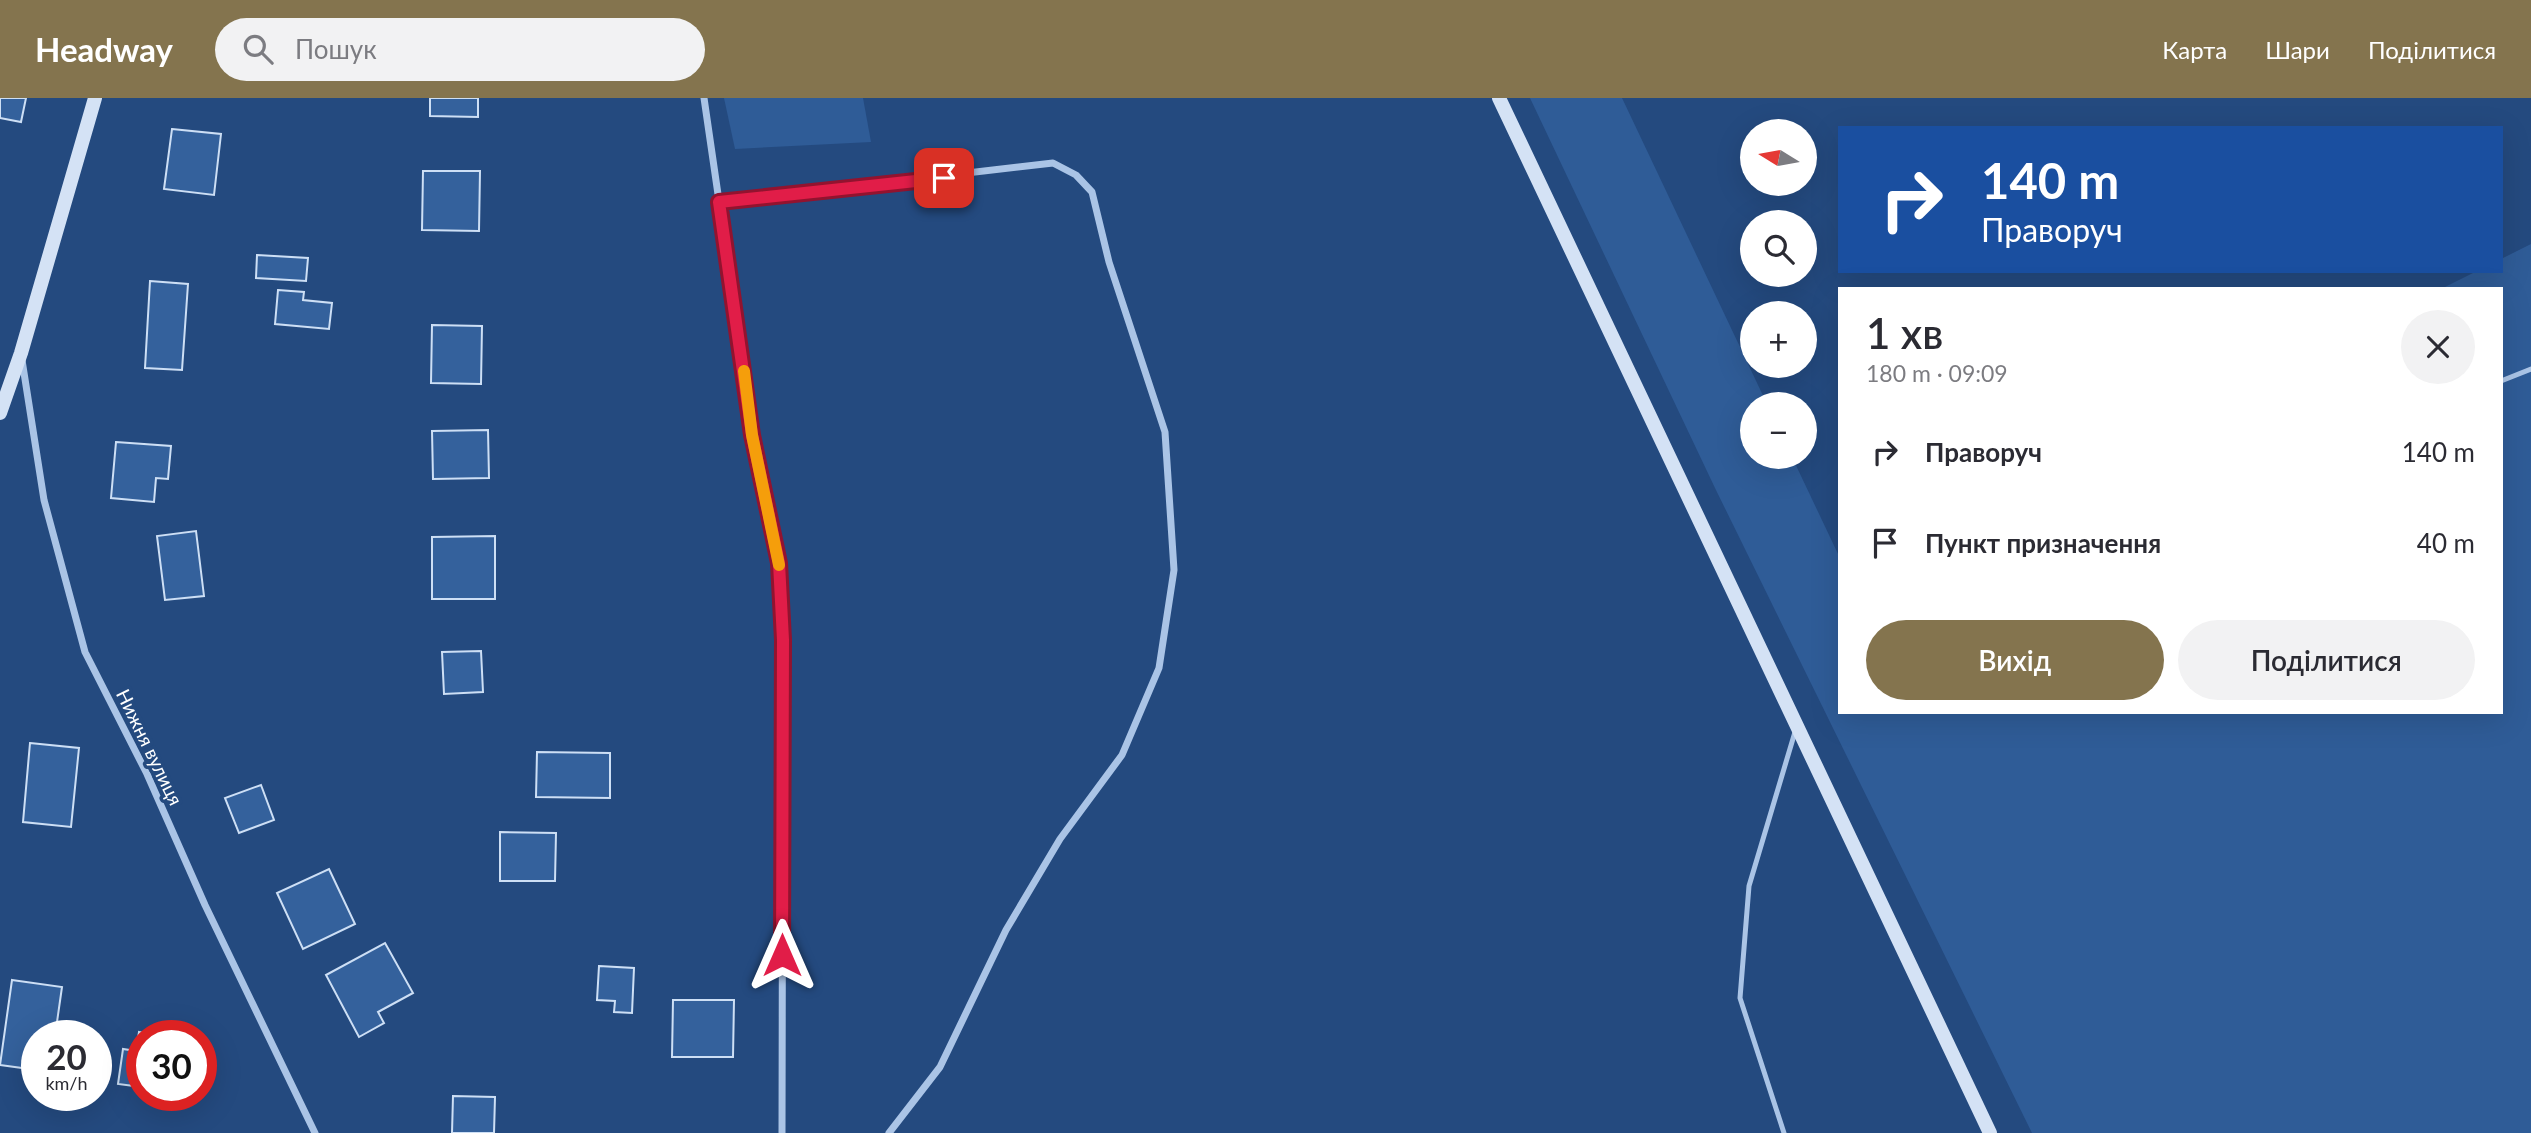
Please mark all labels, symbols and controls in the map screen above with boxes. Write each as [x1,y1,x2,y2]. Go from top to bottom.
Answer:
search box [215,18,705,81]
text: Headway [35,29,173,69]
icon: search [239,30,277,68]
text: Пошук [295,33,377,65]
text: Карта [2162,35,2227,64]
text: Шари [2265,35,2330,64]
text: Поділитися [2368,35,2496,64]
north arrow [1740,119,1816,196]
map controls [1740,119,1817,469]
pin [914,148,974,208]
text: 140 m [1981,151,2119,209]
icon: right [1866,154,1957,245]
icon: arrive [925,159,963,197]
button: search [1740,210,1817,287]
text: Праворуч [1981,210,2123,249]
button: + [1740,301,1817,378]
text: 1 хв [1866,308,1943,358]
button: close [2401,310,2475,384]
text: 180 m · 09:09 [1866,359,2008,387]
button: − [1740,392,1817,469]
icon: right [1866,433,1904,471]
text: Праворуч [1925,436,2042,468]
text: 140 m [2402,436,2475,468]
icon: arrive [1866,524,1904,562]
text: Пункт призначення [1925,527,2161,559]
text: 40 m [2417,527,2475,559]
button: Вихід [1866,620,2164,700]
button: Поділитися [2178,620,2475,700]
street label: Нижня вулиця [112,685,188,809]
position arrow [745,918,819,992]
speed limit sign: 30 [126,1020,217,1111]
text: 20 [46,1035,87,1077]
text: km/h [45,1072,88,1094]

